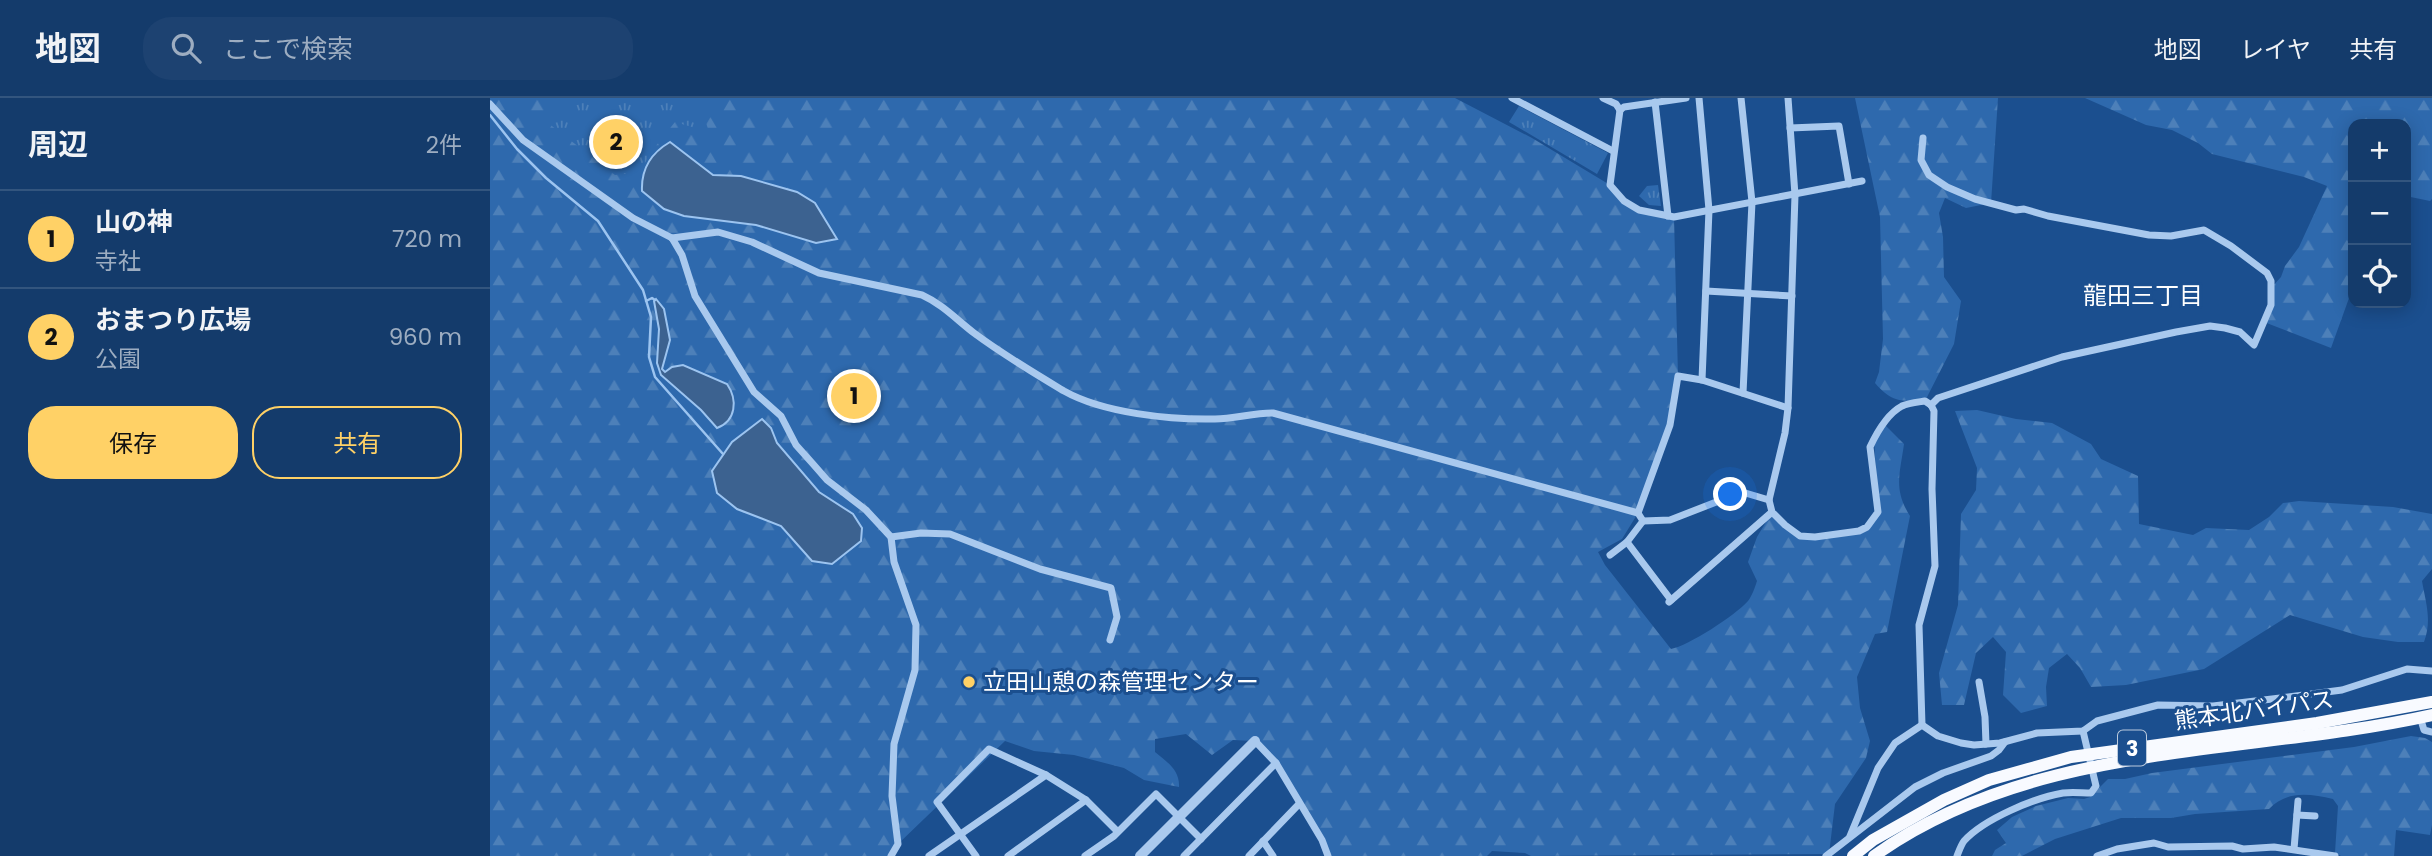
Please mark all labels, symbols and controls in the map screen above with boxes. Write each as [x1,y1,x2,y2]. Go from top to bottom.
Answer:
search box [143,17,633,80]
text: 地図 [35,25,101,72]
icon: search [167,29,205,67]
text: ここで検索 [223,31,353,67]
text: 地図 [2154,33,2202,66]
text: レイヤ [2240,33,2311,66]
text: 共有 [2349,33,2397,66]
pin: 2 [593,116,639,168]
map controls [2348,119,2411,308]
button: + [2348,119,2411,182]
text: 周辺 [28,123,88,166]
text: 2件 [426,129,462,161]
button: − [2348,182,2411,245]
text: 山の神 [95,204,173,240]
text: 1 [47,223,55,255]
text: 720 m [392,223,462,255]
text: 寺社 [95,245,141,277]
button: locate [2348,245,2411,308]
district label: 龍田三丁目 [2083,279,2203,312]
text: おまつり広場 [95,302,251,338]
text: 2 [44,321,58,353]
text: 960 m [389,321,462,353]
text: 公園 [95,343,141,375]
pin: 1 [831,370,877,422]
button: 保存 [28,406,238,479]
button: 共有 [252,406,462,479]
your location [1713,477,1747,511]
place label: 立田山憩の森管理センター [983,666,1259,698]
marker: 立田山憩の森管理センター [961,674,977,690]
street label: 熊本北バイパス [2172,683,2336,737]
road number: 3 [2118,730,2146,766]

